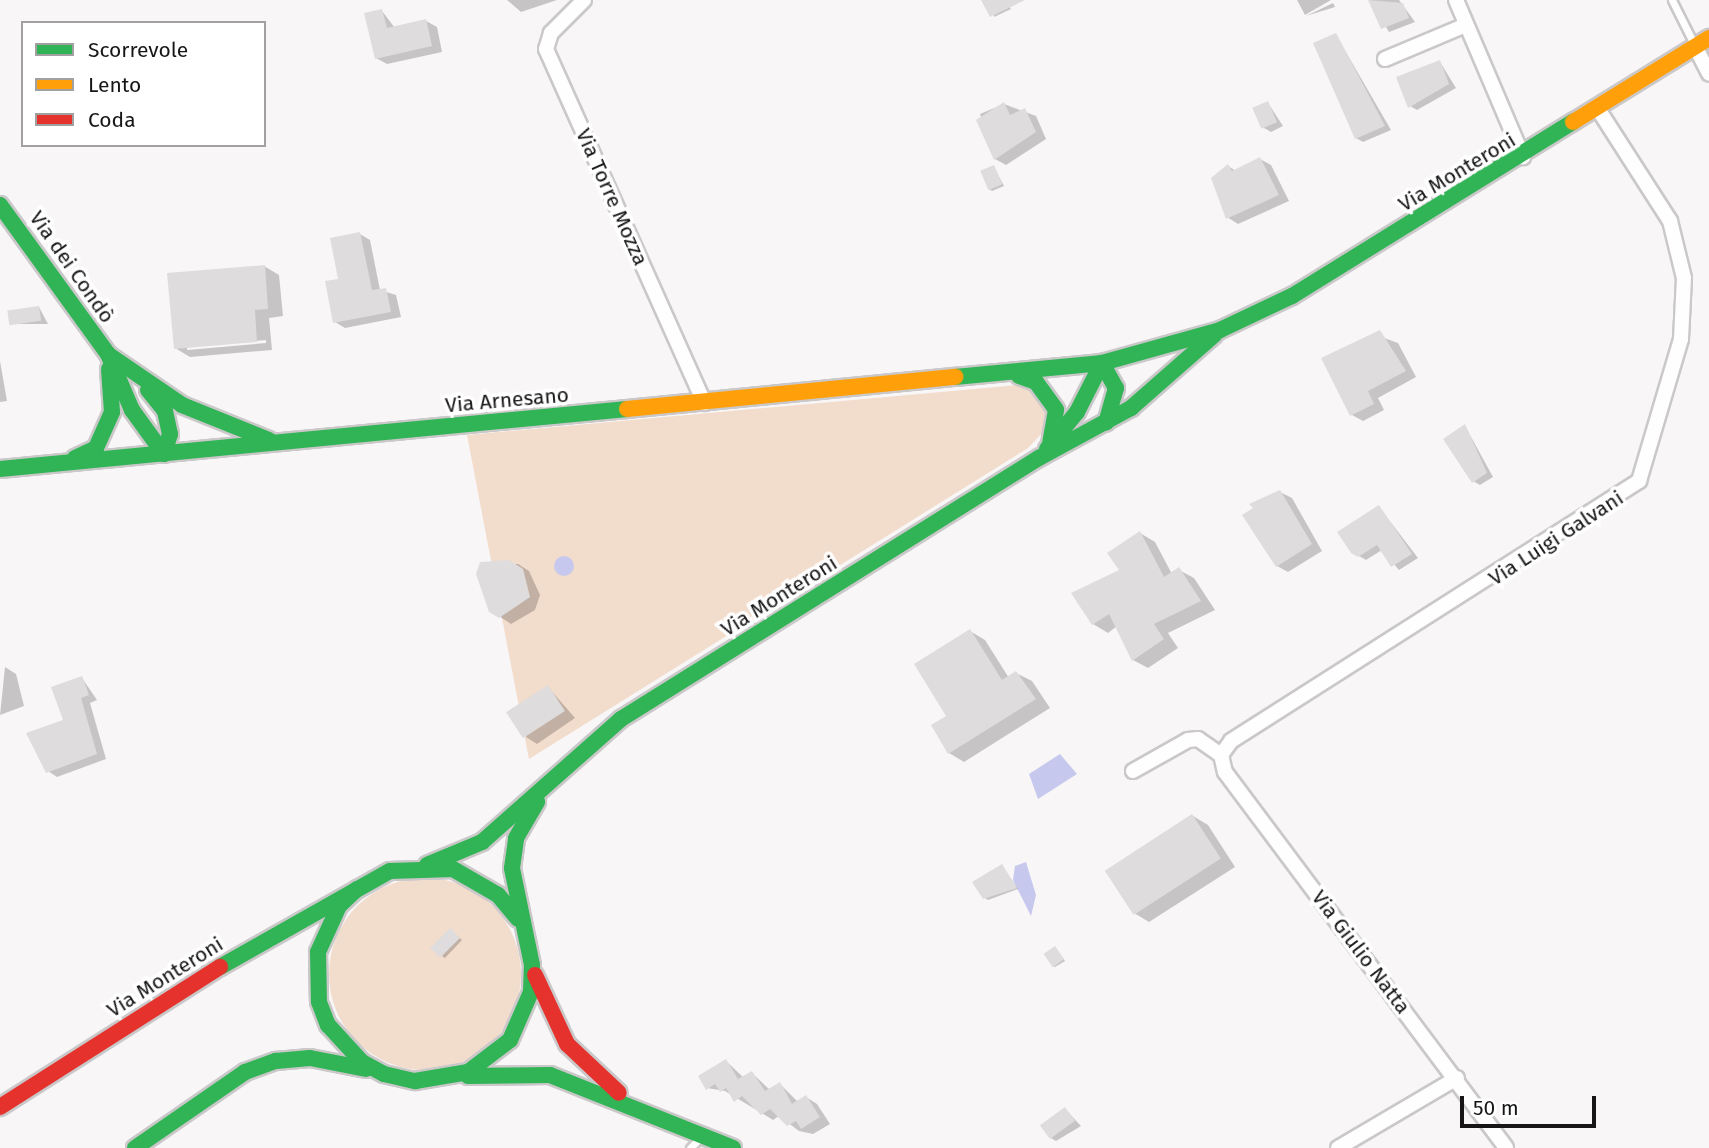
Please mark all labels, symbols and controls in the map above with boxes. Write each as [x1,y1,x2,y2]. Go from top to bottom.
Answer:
legend [21,21,266,147]
text: Scorrevole [88,37,188,63]
text: Lento [88,72,141,98]
text: Coda [88,107,136,133]
street label: Via Torre Mozza [571,125,653,269]
street label: Via Monteroni [1394,127,1520,217]
street label: Via dei Condò [24,206,120,328]
street label: Via Arnesano [444,382,570,418]
street label: Via Luigi Galvani [1484,485,1628,591]
street label: Via Monteroni [716,550,842,642]
street label: Via Giulio Natta [1306,885,1416,1019]
street label: Via Monteroni [102,931,228,1023]
scale bar [1464,1082,1600,1126]
text: 50 m [1473,1095,1519,1121]

